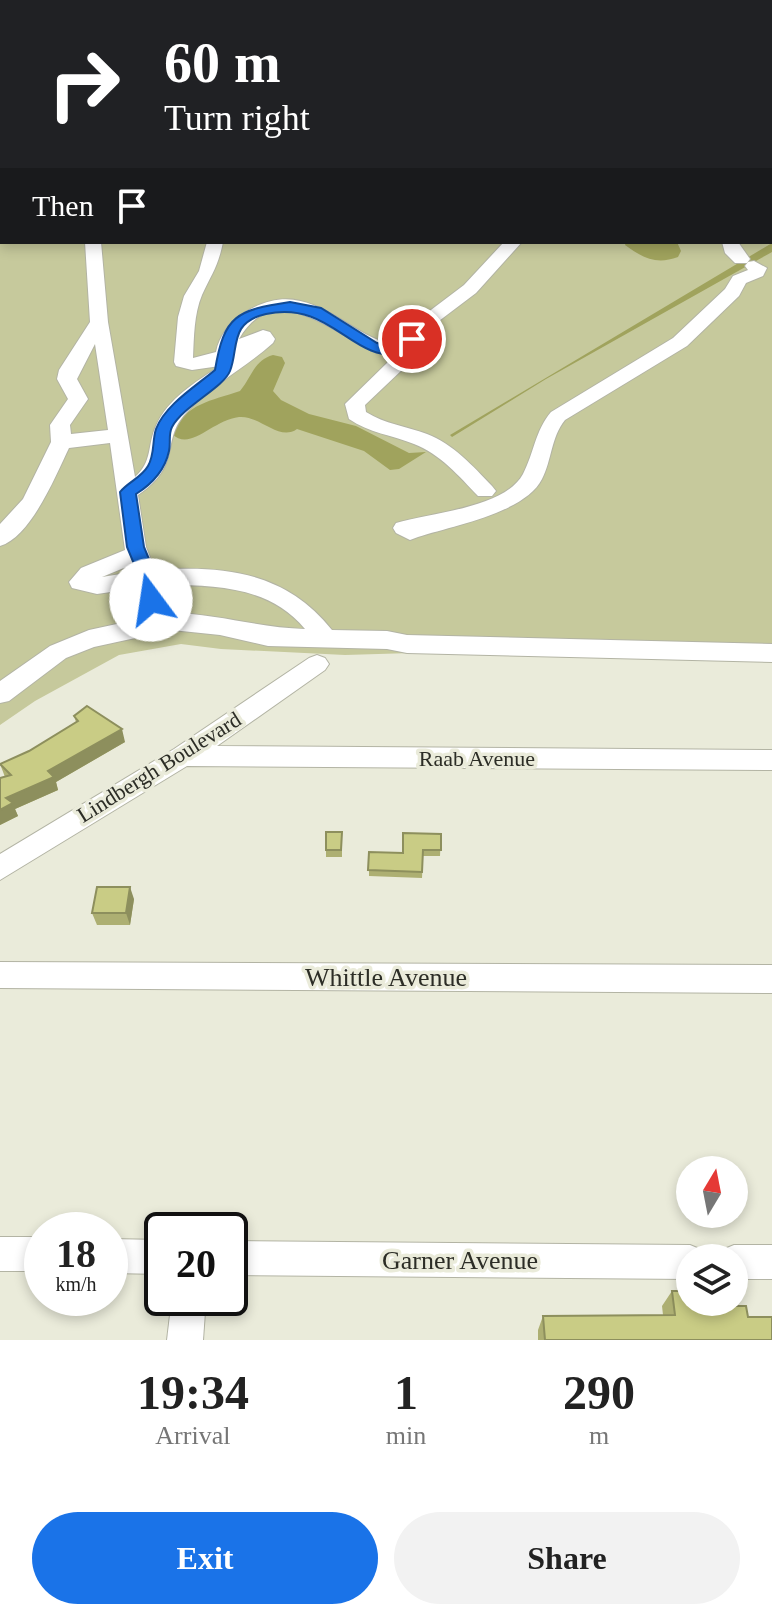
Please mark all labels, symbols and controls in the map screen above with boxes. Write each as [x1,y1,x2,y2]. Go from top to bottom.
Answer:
icon: right [32,32,136,136]
text: 60 m [164,32,281,94]
text: Turn right [164,98,310,138]
icon: arrive [110,184,154,228]
text: Then [32,189,94,222]
pin [378,305,446,373]
icon: arrive [390,317,434,361]
position arrow [109,558,193,642]
street label: Lindbergh Boulevard [72,706,246,828]
street label: Raab Avenue [419,746,535,771]
street label: Whittle Avenue [305,963,467,992]
north arrow [676,1156,748,1228]
map controls [676,1156,748,1316]
speed limit sign: 20 [144,1212,248,1316]
text: 18 [56,1231,96,1276]
button: layers [676,1244,748,1316]
street label: Garner Avenue [382,1246,538,1275]
text: km/h [55,1273,97,1295]
text: 19:34 [137,1366,249,1419]
text: 1 [394,1366,418,1419]
text: 290 [563,1366,635,1419]
text: Arrival [155,1421,230,1450]
text: min [386,1421,426,1450]
text: m [589,1421,609,1450]
button: Exit [32,1512,378,1604]
button: Share [394,1512,740,1604]

